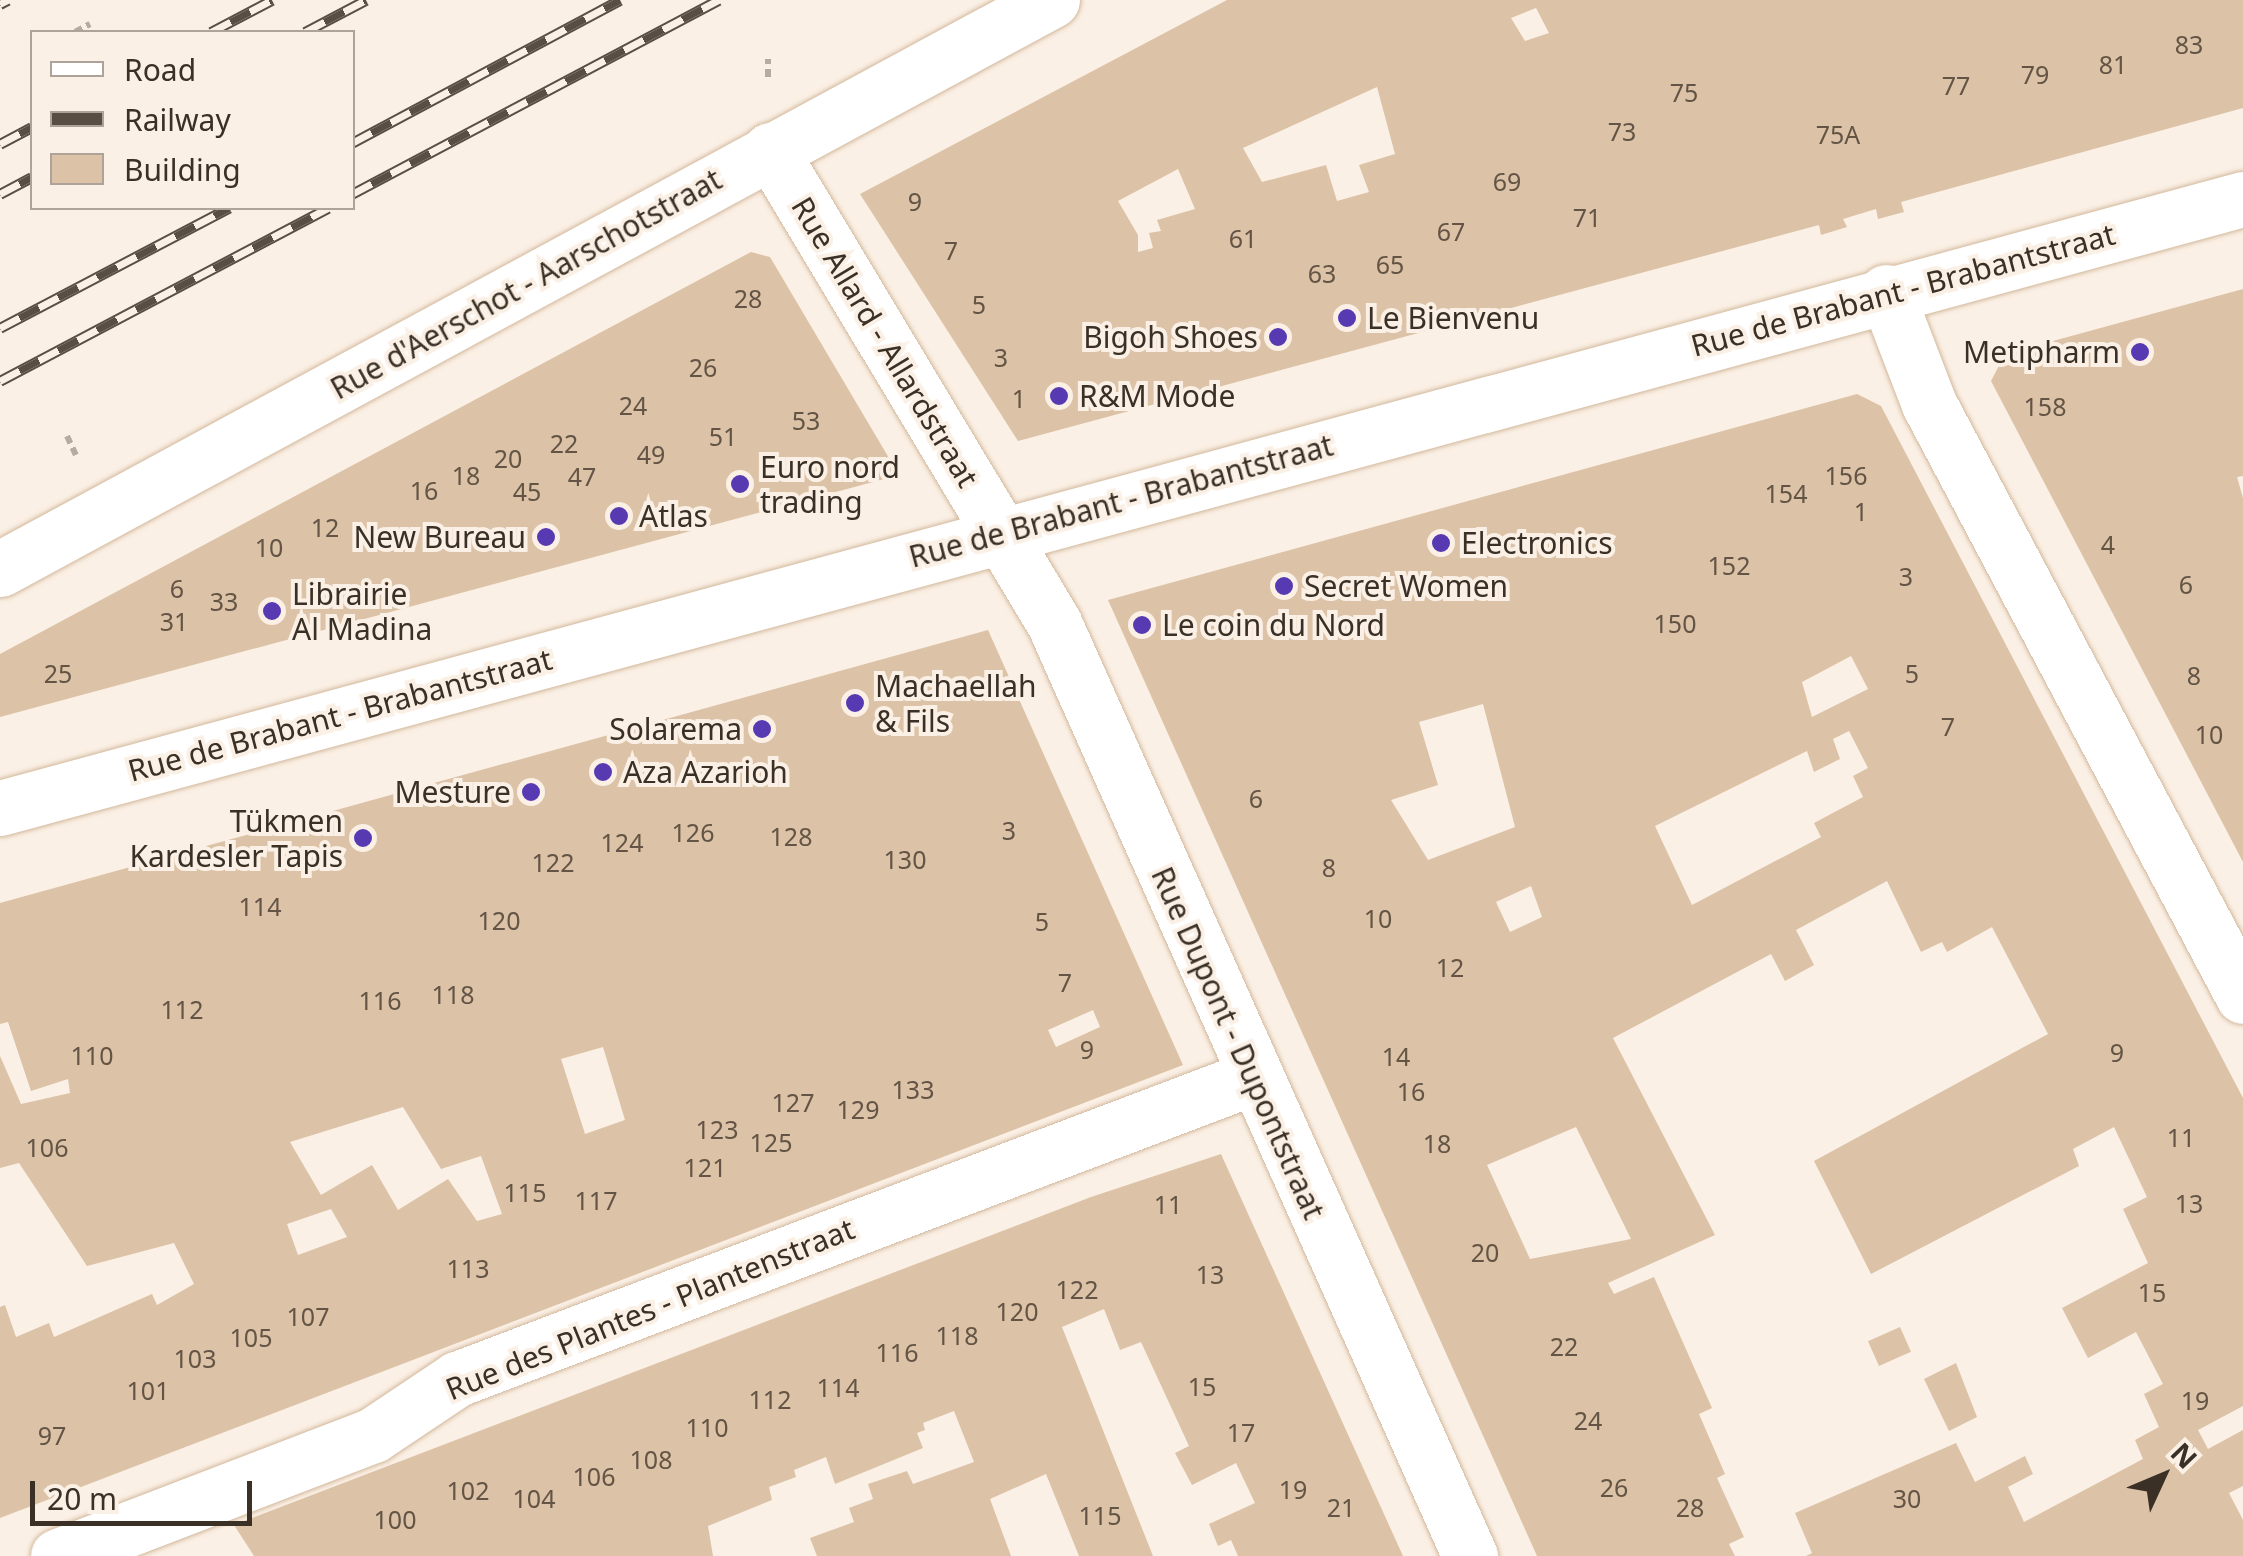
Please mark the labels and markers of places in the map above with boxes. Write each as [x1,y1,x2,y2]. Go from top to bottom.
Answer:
place label: Le Bienvenu [1367,300,1539,336]
marker: Le Bienvenu [1336,307,1358,329]
place label: Bigoh Shoes [1083,319,1258,355]
marker: Bigoh Shoes [1267,326,1289,348]
place label: Metipharm [1963,334,2120,370]
marker: Metipharm [2129,341,2151,363]
place label: R&M Mode [1079,378,1235,414]
marker: R&M Mode [1048,385,1070,407]
place label: Euro nord trading [760,449,900,520]
marker: Euro nord trading [729,473,751,495]
place label: Atlas [639,498,708,534]
marker: Atlas [608,505,630,527]
place label: New Bureau [353,519,526,555]
place label: Electronics [1461,525,1613,561]
marker: New Bureau [535,526,557,548]
marker: Electronics [1430,532,1452,554]
place label: Secret Women [1304,568,1508,604]
marker: Secret Women [1273,575,1295,597]
place label: Librairie Al Madina [292,576,432,646]
marker: Librairie Al Madina [261,600,283,622]
place label: Le coin du Nord [1162,607,1385,643]
marker: Le coin du Nord [1131,614,1153,636]
place label: Machaellah & Fils [875,668,1037,738]
marker: Machaellah & Fils [844,692,866,714]
place label: Solarema [609,711,742,747]
marker: Solarema [751,718,773,740]
place label: Aza Azarioh [623,754,788,790]
marker: Aza Azarioh [592,761,614,783]
place label: Mesture [394,774,511,810]
marker: Mesture [520,781,542,803]
place label: Tükmen Kardesler Tapis [130,803,343,874]
marker: Tükmen Kardesler Tapis [352,827,374,849]

